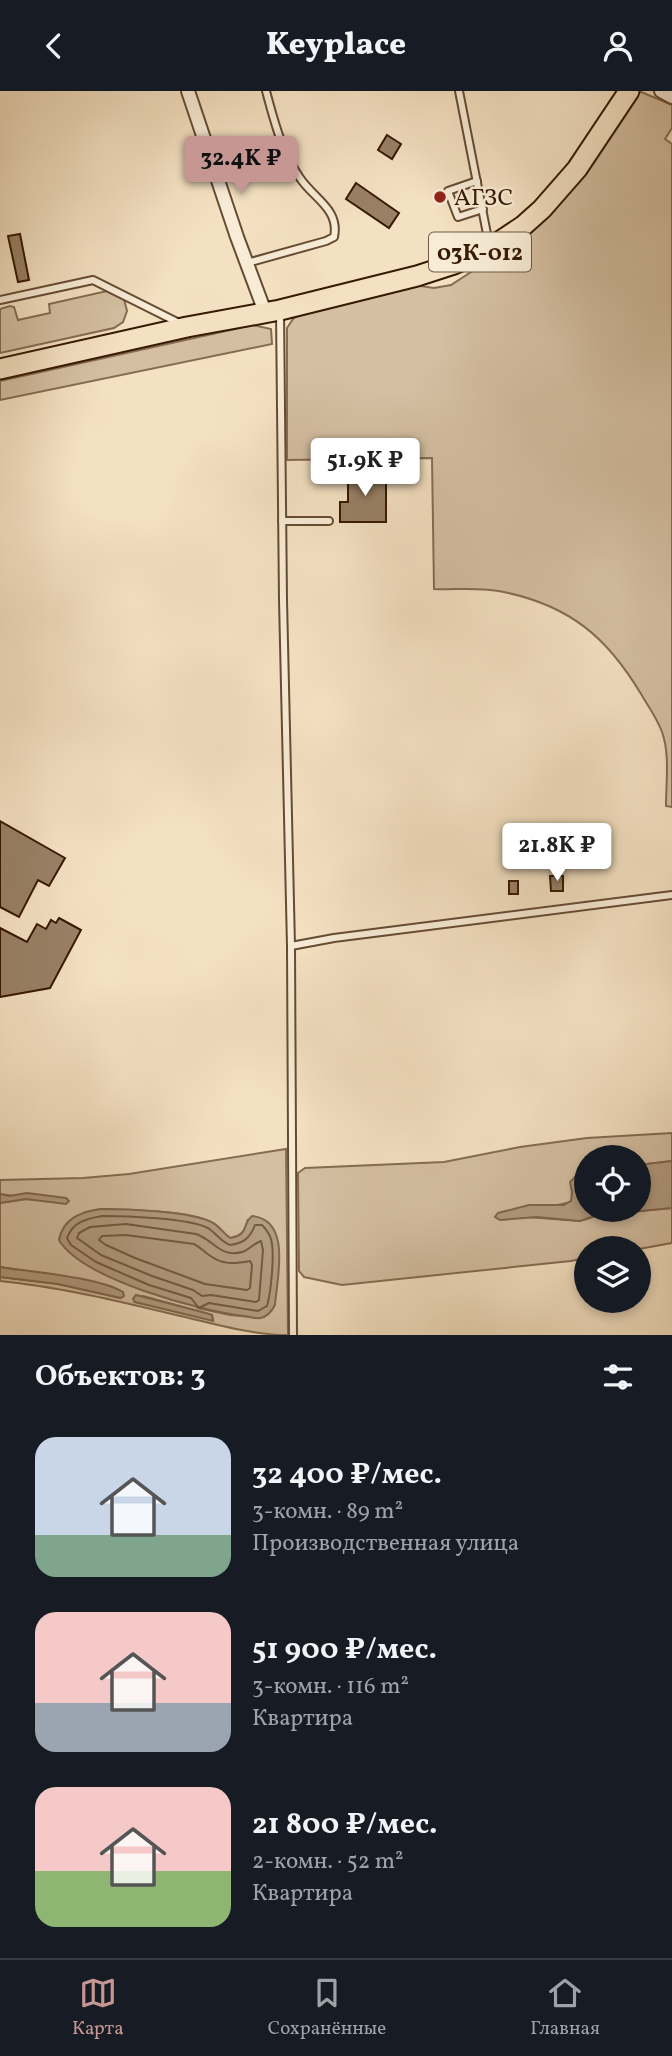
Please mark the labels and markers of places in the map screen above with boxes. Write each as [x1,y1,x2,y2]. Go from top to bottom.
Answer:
pin: 32.4K ₽ [176,137,306,196]
place label: АГЗС [454,182,513,216]
marker: АГЗС [432,189,448,205]
pin: 51.9K ₽ [300,439,430,498]
pin: 21.8K ₽ [492,823,622,883]

